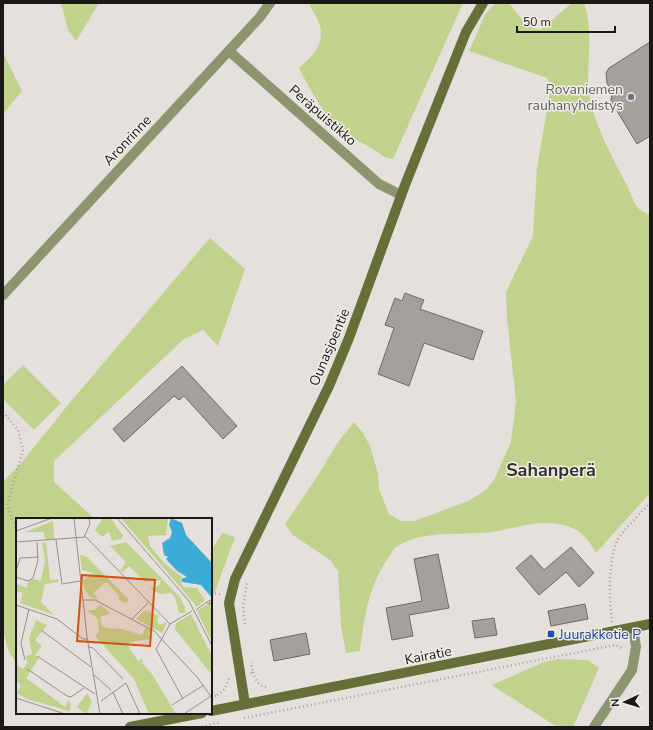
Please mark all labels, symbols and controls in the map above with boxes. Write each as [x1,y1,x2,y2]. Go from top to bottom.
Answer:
scale bar [517,8,615,34]
text: 50 m [523,14,551,30]
place label: Rovaniemen rauhanyhdistys [528,80,623,115]
street label: Peräpuistikko [285,81,361,150]
marker: Rovaniemen rauhanyhdistys [626,92,636,102]
street label: Aronrinne [99,111,156,170]
street label: Ounasjoentie [305,305,354,389]
district label: Sahanperä [506,458,596,482]
inset map [16,518,212,714]
place label: Juurakkotie P [558,625,641,644]
marker: Juurakkotie P [546,629,556,639]
street label: Kairatie [403,642,453,669]
north arrow [605,682,645,722]
text: N [608,698,623,707]

